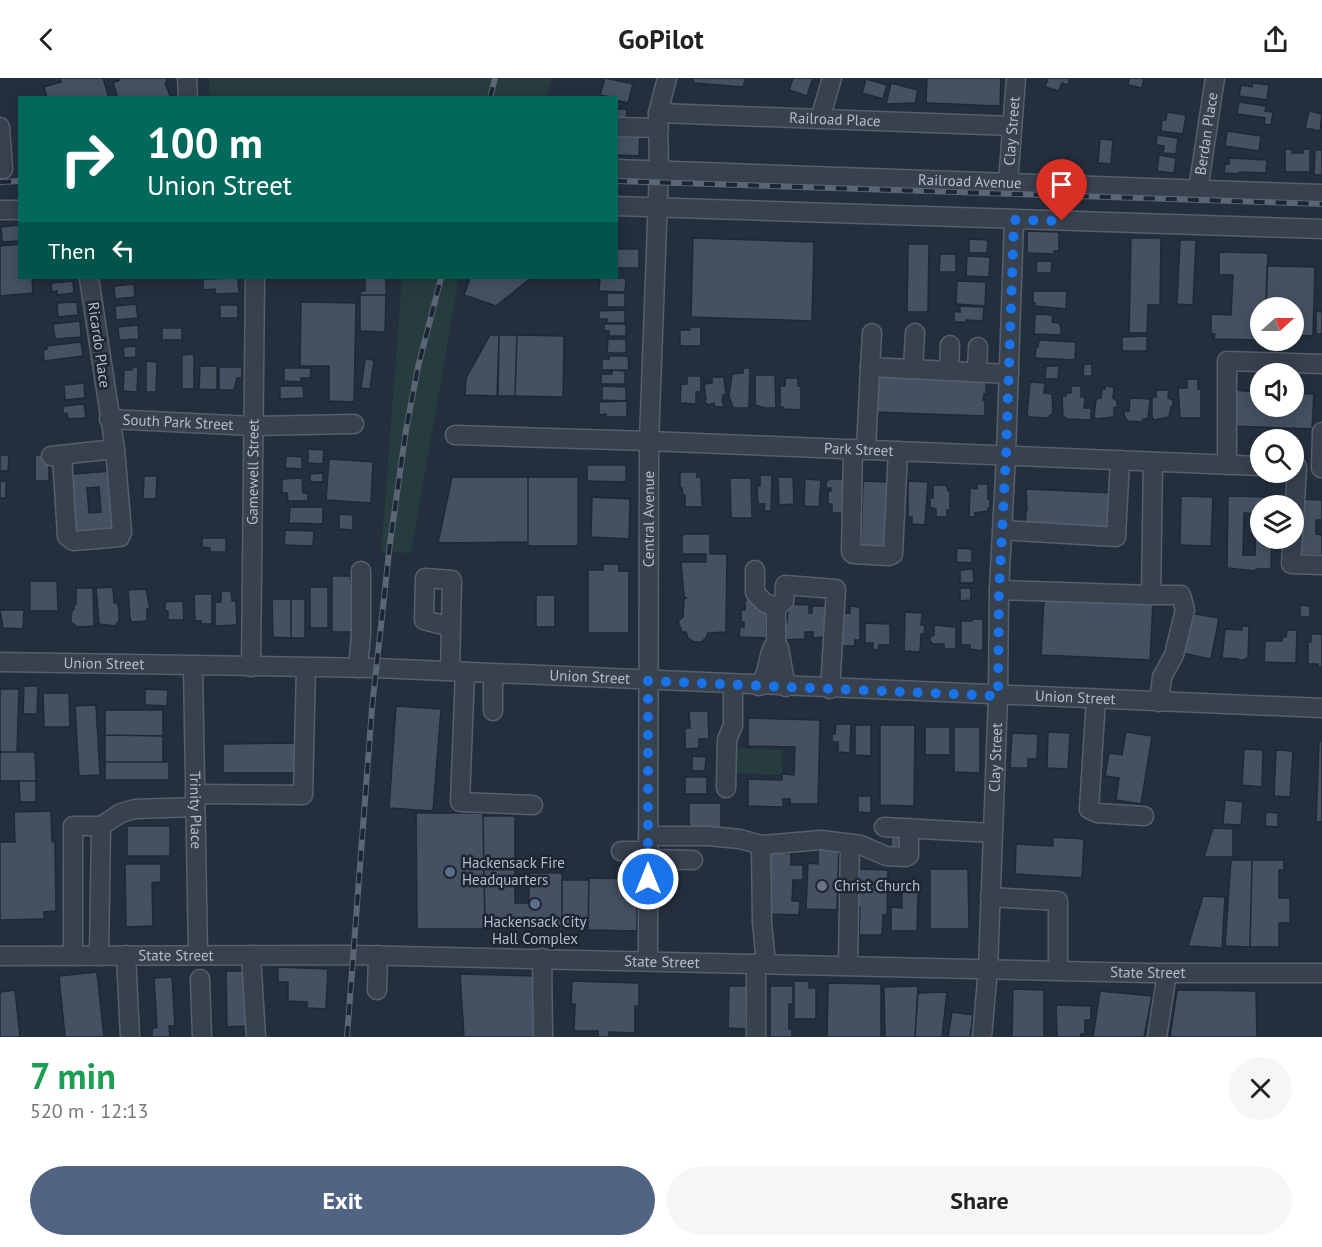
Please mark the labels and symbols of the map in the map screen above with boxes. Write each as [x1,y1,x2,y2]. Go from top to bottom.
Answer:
street label: Berdan Place [1190,91,1222,176]
street label: Clay Street [999,96,1024,166]
street label: Railroad Place [789,108,881,130]
pin [1036,159,1087,221]
street label: Railroad Avenue [918,170,1022,192]
north arrow [1250,297,1304,351]
street label: Ricardo Place [84,301,115,389]
street label: South Park Street [122,410,234,434]
street label: Gamewell Street [242,419,263,525]
street label: Park Street [824,438,894,460]
street label: Central Avenue [639,471,658,567]
street label: Union Street [64,653,144,673]
street label: Union Street [549,665,630,688]
street label: Union Street [1035,686,1116,708]
street label: Clay Street [984,722,1006,792]
street label: Trinity Place [186,771,206,849]
position arrow [616,847,680,911]
place label: Hackensack Fire Headquarters [462,853,565,889]
marker: Hackensack Fire Headquarters [443,865,457,879]
place label: Christ Church [834,876,920,895]
marker: Christ Church [815,879,829,893]
marker: Hackensack City Hall Complex [528,897,542,911]
place label: Hackensack City Hall Complex [483,912,587,948]
street label: State Street [138,945,214,965]
street label: State Street [624,951,700,972]
street label: State Street [1110,962,1186,982]

